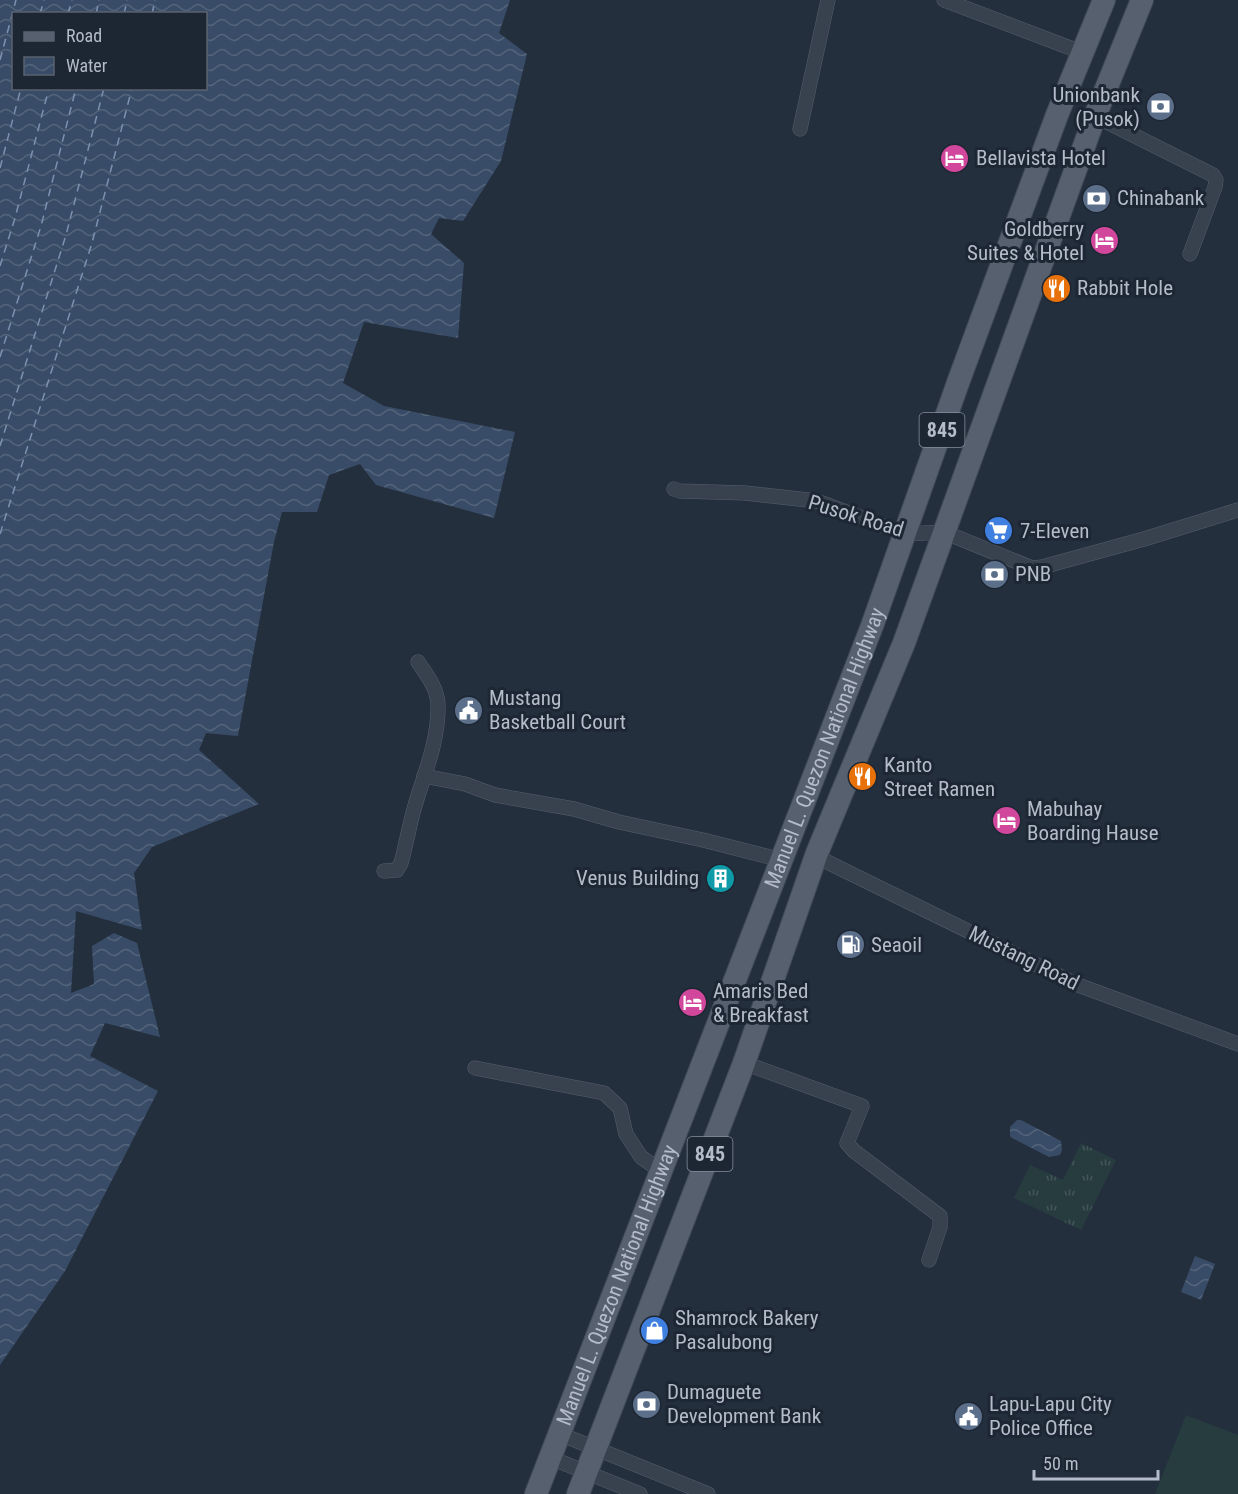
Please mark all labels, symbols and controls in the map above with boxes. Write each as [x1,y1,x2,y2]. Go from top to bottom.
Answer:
legend [12,12,207,90]
text: Road [66,25,102,46]
text: Water [66,55,108,76]
place label: Unionbank (Pusok) [1052,83,1141,131]
bank icon: Unionbank (Pusok) [1145,91,1177,123]
hotel icon: Bellavista Hotel [939,142,971,174]
place label: Bellavista Hotel [976,146,1106,170]
bank icon: Chinabank [1080,182,1112,214]
place label: Chinabank [1117,186,1205,210]
place label: Goldberry Suites & Hotel [967,217,1084,265]
hotel icon: Goldberry Suites & Hotel [1089,225,1121,257]
restaurant icon: Rabbit Hole [1040,272,1072,304]
place label: Rabbit Hole [1077,276,1173,300]
road number: 845 [920,413,964,447]
street label: Pusok Road [805,490,907,542]
supermarket icon: 7-Eleven [983,515,1015,547]
place label: 7-Eleven [1020,519,1089,543]
bank icon: PNB [978,558,1010,590]
place label: PNB [1015,562,1051,586]
street label: Manuel L. Quezon National Highway [760,604,890,892]
place label: Mustang Basketball Court [489,686,626,734]
public building icon: Mustang Basketball Court [452,694,484,726]
place label: Kanto Street Ramen [884,753,995,801]
restaurant icon: Kanto Street Ramen [847,761,879,793]
place label: Mabuhay Boarding Hause [1027,797,1159,845]
hotel icon: Mabuhay Boarding Hause [990,805,1022,837]
building icon: Venus Building [704,862,736,894]
place label: Venus Building [576,866,699,890]
street label: Mustang Road [965,921,1083,995]
fuel station icon: Seaoil [834,929,866,961]
place label: Seaoil [871,933,922,957]
place label: Amaris Bed & Breakfast [713,979,809,1027]
hotel icon: Amaris Bed & Breakfast [676,987,708,1019]
road number: 845 [688,1137,732,1171]
street label: Manuel L. Quezon National Highway [552,1141,682,1429]
place label: Shamrock Bakery Pasalubong [675,1306,819,1354]
shop icon: Shamrock Bakery Pasalubong [638,1314,670,1346]
place label: Dumaguete Development Bank [667,1380,822,1428]
bank icon: Dumaguete Development Bank [630,1388,662,1420]
place label: Lapu-Lapu City Police Office [989,1392,1112,1440]
public building icon: Lapu-Lapu City Police Office [952,1400,984,1432]
scale bar [1034,1443,1158,1481]
text: 50 m [1043,1453,1078,1474]

